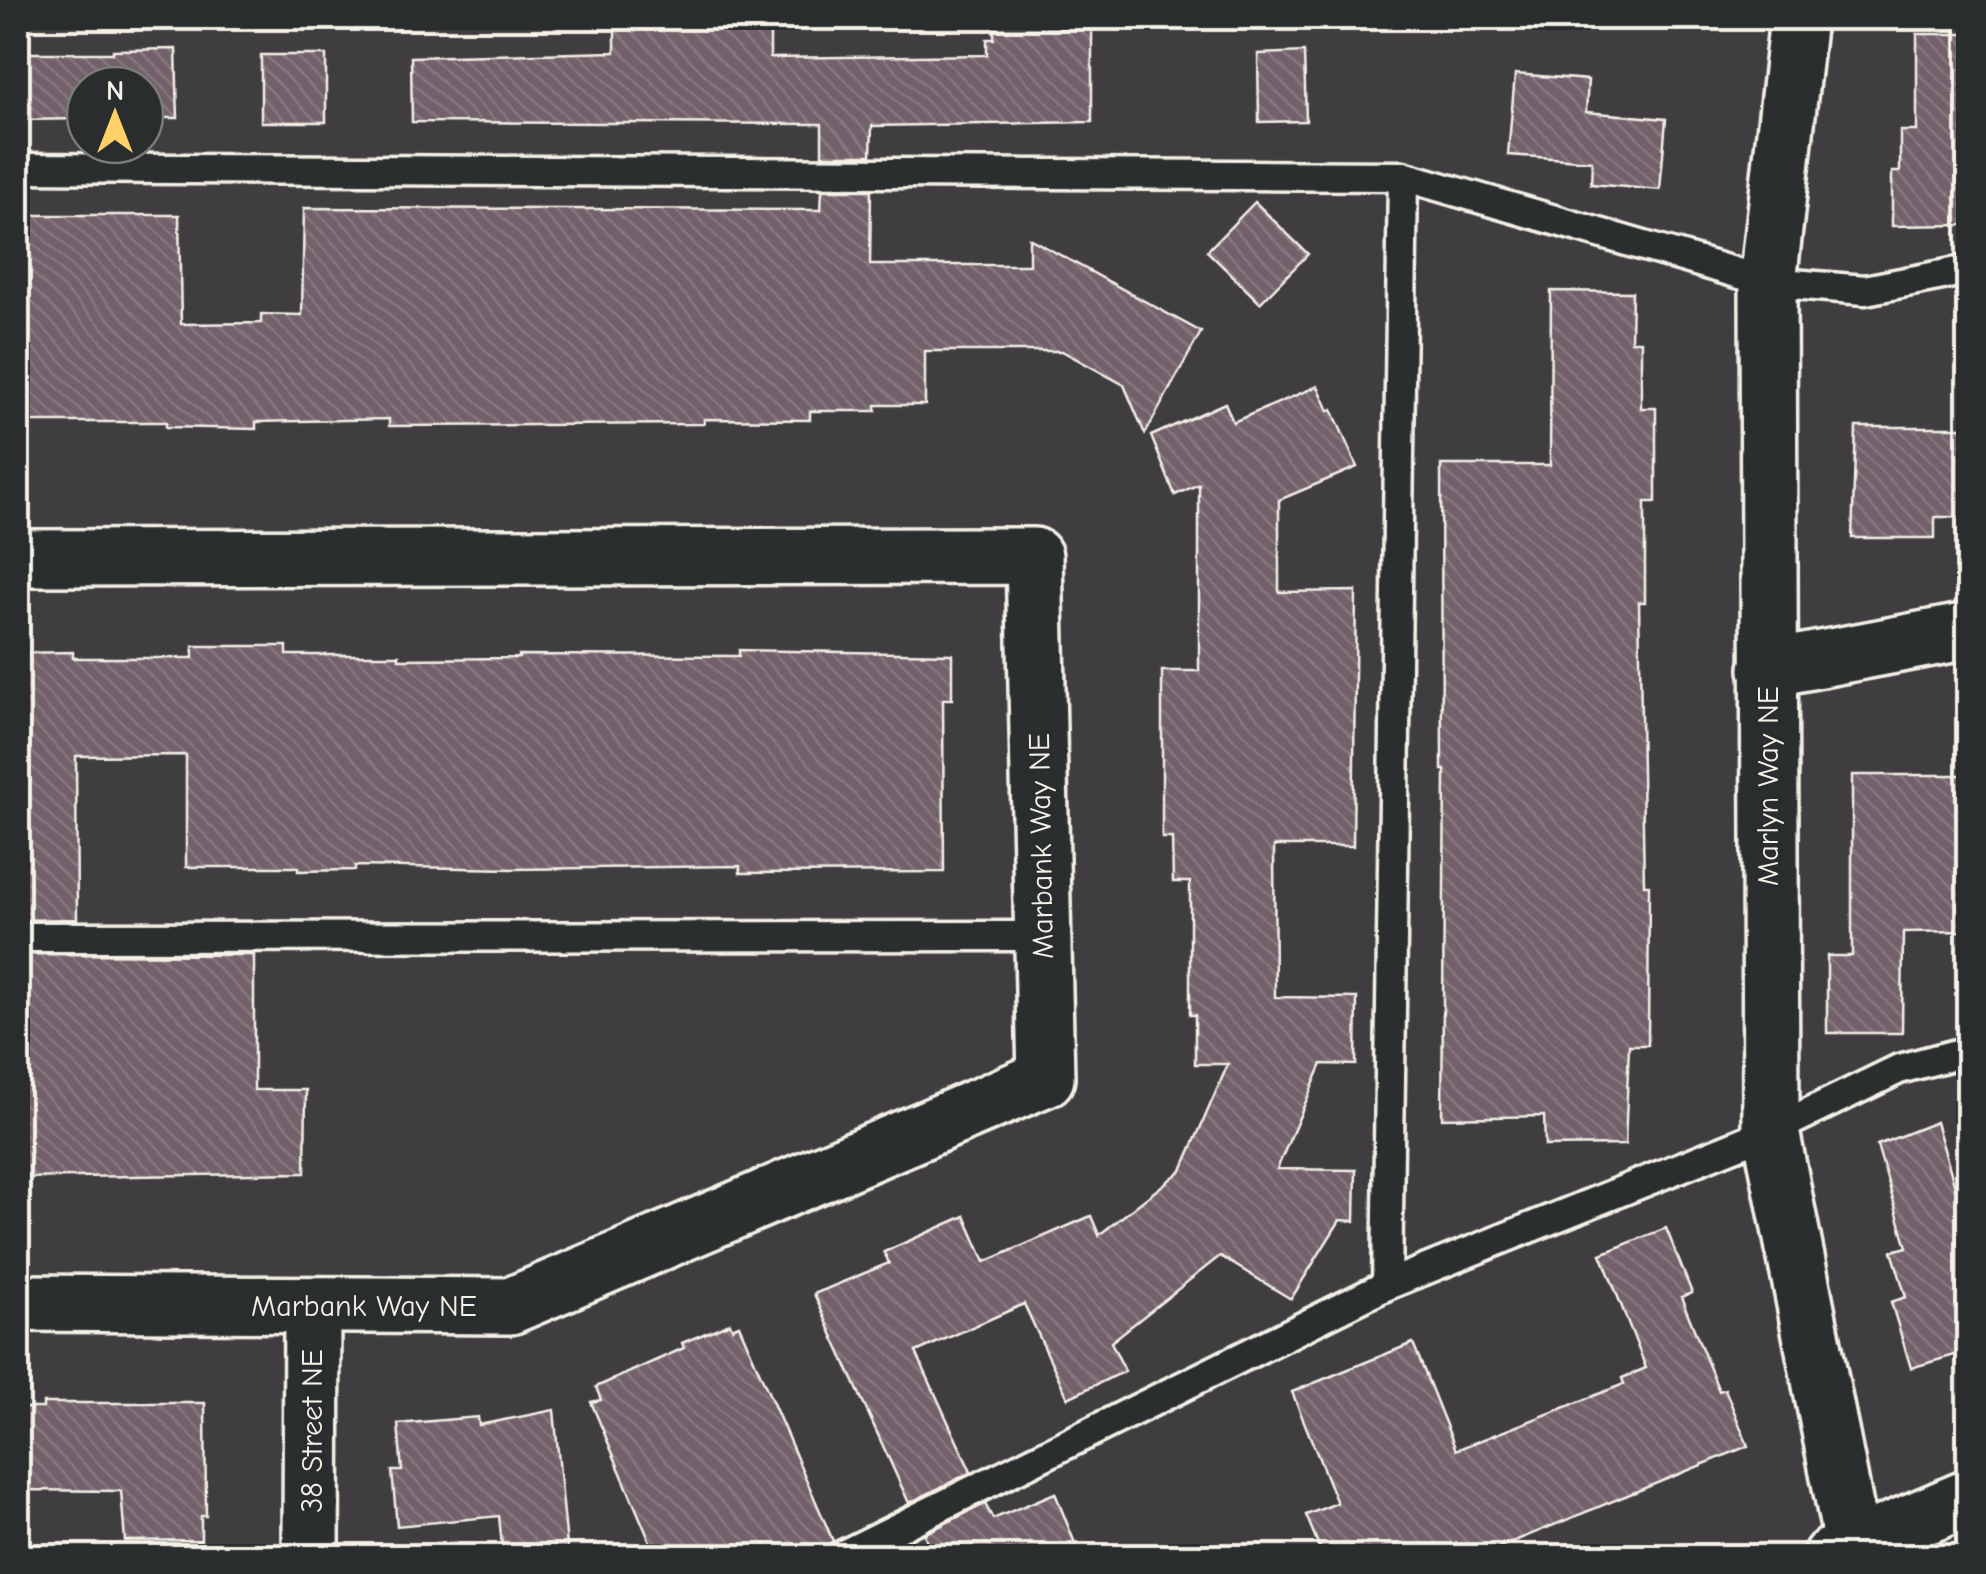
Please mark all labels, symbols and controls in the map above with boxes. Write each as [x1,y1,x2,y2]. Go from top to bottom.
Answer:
north arrow [65,65,165,165]
text: N [106,75,124,107]
street label: Marlyn Way NE [1751,686,1786,886]
street label: Marbank Way NE [1022,733,1061,959]
street label: Marbank Way NE [251,1289,477,1324]
street label: 38 Street NE [295,1349,330,1513]

